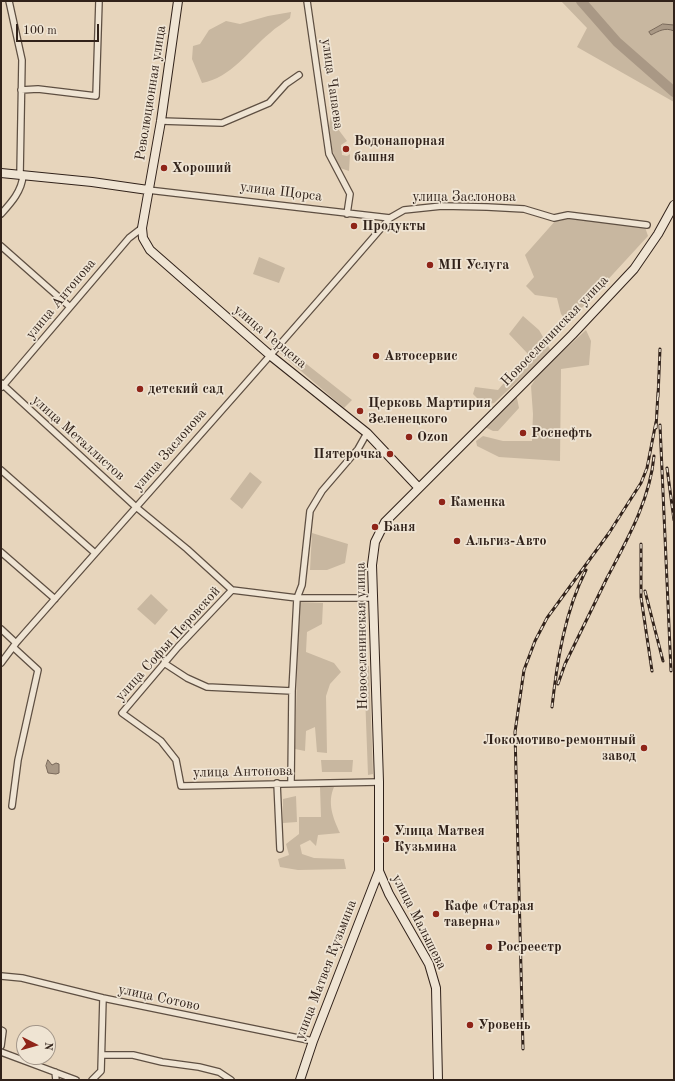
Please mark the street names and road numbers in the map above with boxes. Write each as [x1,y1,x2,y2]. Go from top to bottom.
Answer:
street label: Революционная улица [132,24,170,162]
street label: улица Чапаева [317,37,347,131]
street label: улица Щорса [239,179,323,205]
street label: улица Заслонова [412,189,516,205]
street label: улица Антонова [22,255,100,343]
street label: Новоселенинская улица [498,272,612,390]
street label: улица Герцена [230,302,310,372]
street label: улица Металлистов [28,392,128,484]
street label: улица Заслонова [130,405,210,495]
street label: Новоселенинская улица [352,562,372,710]
street label: улица Софьи Перовской [112,583,224,705]
street label: улица Антонова [193,763,293,781]
street label: улица Малышева [388,872,450,972]
street label: улица Матвея Кузьмина [291,897,361,1043]
street label: улица Сотово [117,981,201,1015]

